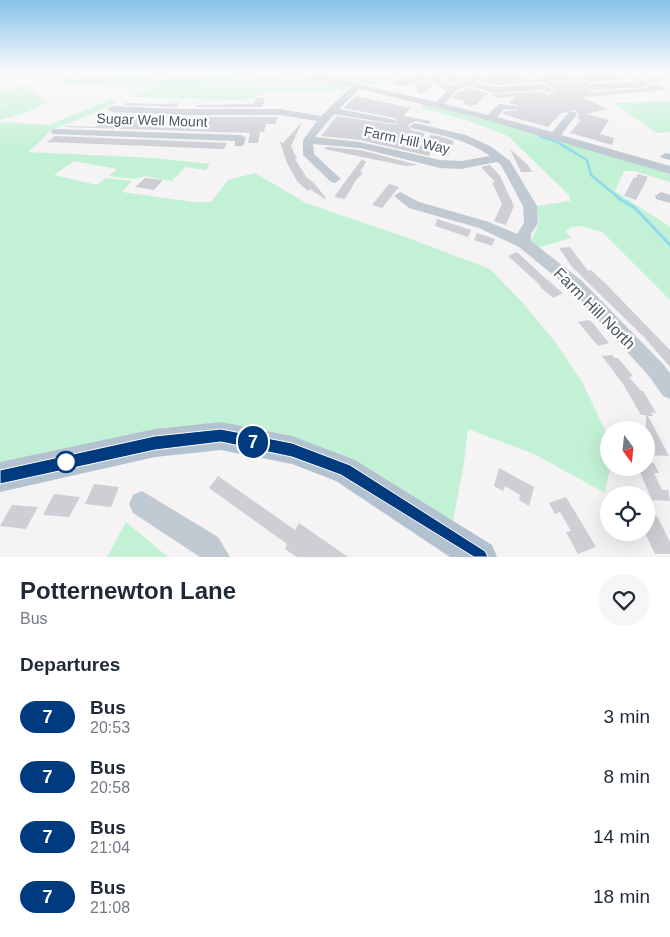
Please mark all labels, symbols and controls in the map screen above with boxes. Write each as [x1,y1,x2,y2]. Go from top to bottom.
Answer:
street label: Sugar Well Mount [96,110,208,130]
street label: Farm Hill Way [363,123,451,157]
street label: Farm Hill North [551,264,639,352]
north arrow [600,421,655,476]
map controls [600,421,655,541]
line badge: 7 [237,426,269,458]
text: 7 [248,432,258,452]
unlabelled marker [55,451,77,473]
button: locate [600,486,655,541]
button: heart [598,574,650,626]
text: Potternewton Lane [20,577,236,604]
text: Bus [20,610,48,627]
text: Departures [20,654,120,675]
text: Bus [90,697,126,718]
text: 3 min [604,706,650,727]
text: 7 [42,707,53,727]
text: 20:53 [90,719,130,736]
text: Bus [90,757,126,778]
text: 8 min [604,766,650,787]
text: 7 [42,767,53,787]
text: 20:58 [90,779,130,796]
text: Bus [90,817,126,838]
text: 14 min [593,826,650,847]
text: 7 [42,827,53,847]
text: 21:04 [90,839,130,856]
text: Bus [90,877,126,898]
text: 18 min [593,886,650,907]
text: 7 [42,887,53,907]
text: 21:08 [90,899,130,916]

